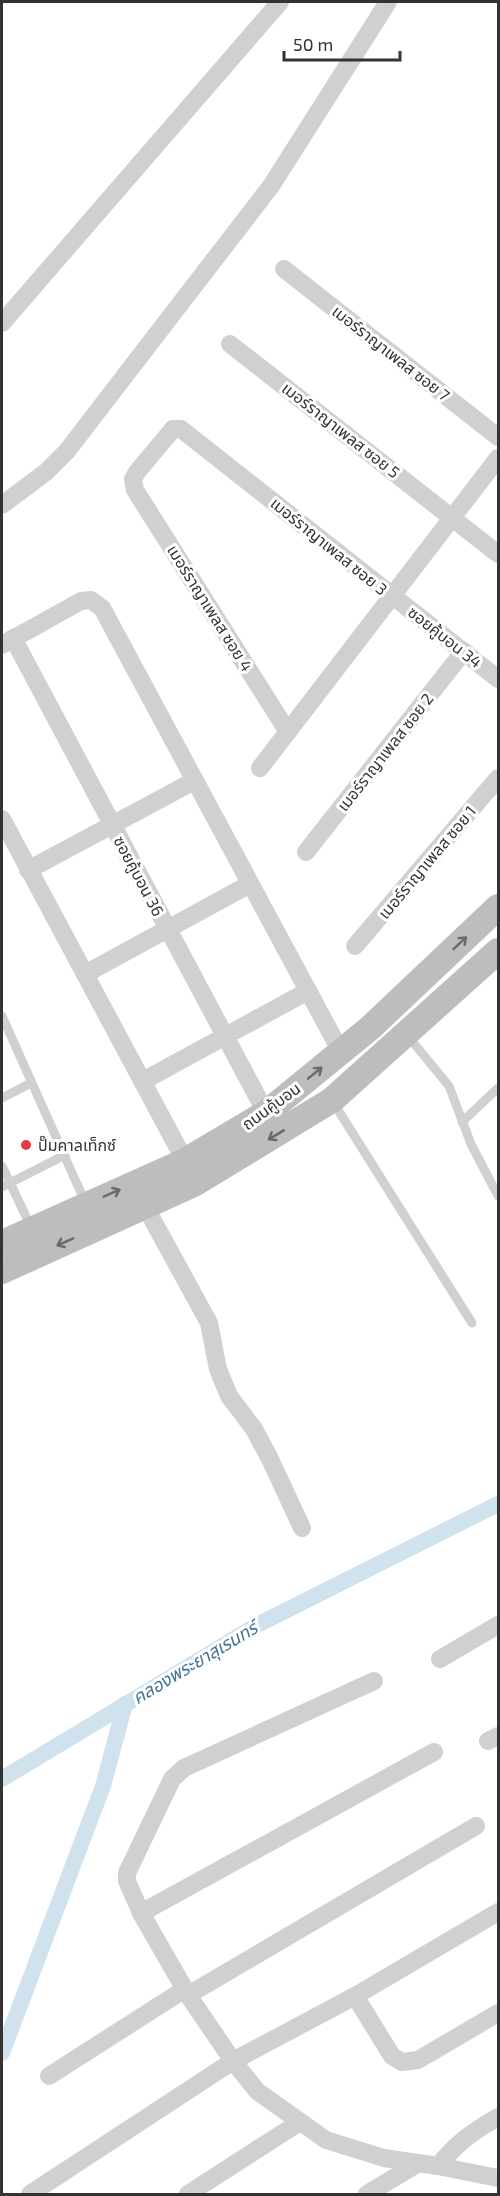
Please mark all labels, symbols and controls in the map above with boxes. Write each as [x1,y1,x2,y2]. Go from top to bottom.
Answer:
scale bar [284,24,400,62]
text: 50 m [293,33,333,55]
street label: เมอร์ราญาเพลส ซอย 7 [329,301,454,404]
street label: เมอร์ราญาเพลส ซอย 5 [279,378,404,481]
street label: เมอร์ราญาเพลส ซอย 3 [267,493,391,598]
street label: เมอร์ราญาเพลส ซอย 4 [164,541,257,674]
street label: ซอยคู้บอน 34 [404,602,486,672]
street label: เมอร์ราญาเพลส ซอย 2 [333,689,437,814]
street label: เมอร์ราญาเพลส ซอย 1 [374,801,479,922]
street label: ซอยคู้บอน 36 [110,833,168,919]
one-way arrow [453,936,468,950]
one-way arrow [307,1067,323,1080]
street label: ถนนคู้บอน [238,1078,304,1134]
one-way arrow [267,1128,284,1141]
place label: ปั๊มคาลเท็กซ์ [38,1135,116,1154]
marker: ปั๊มคาลเท็กซ์ [19,1138,33,1152]
one-way arrow [103,1187,121,1198]
one-way arrow [56,1238,74,1249]
water label: คลองพระยาสุเรนทร์ [128,1614,265,1709]

